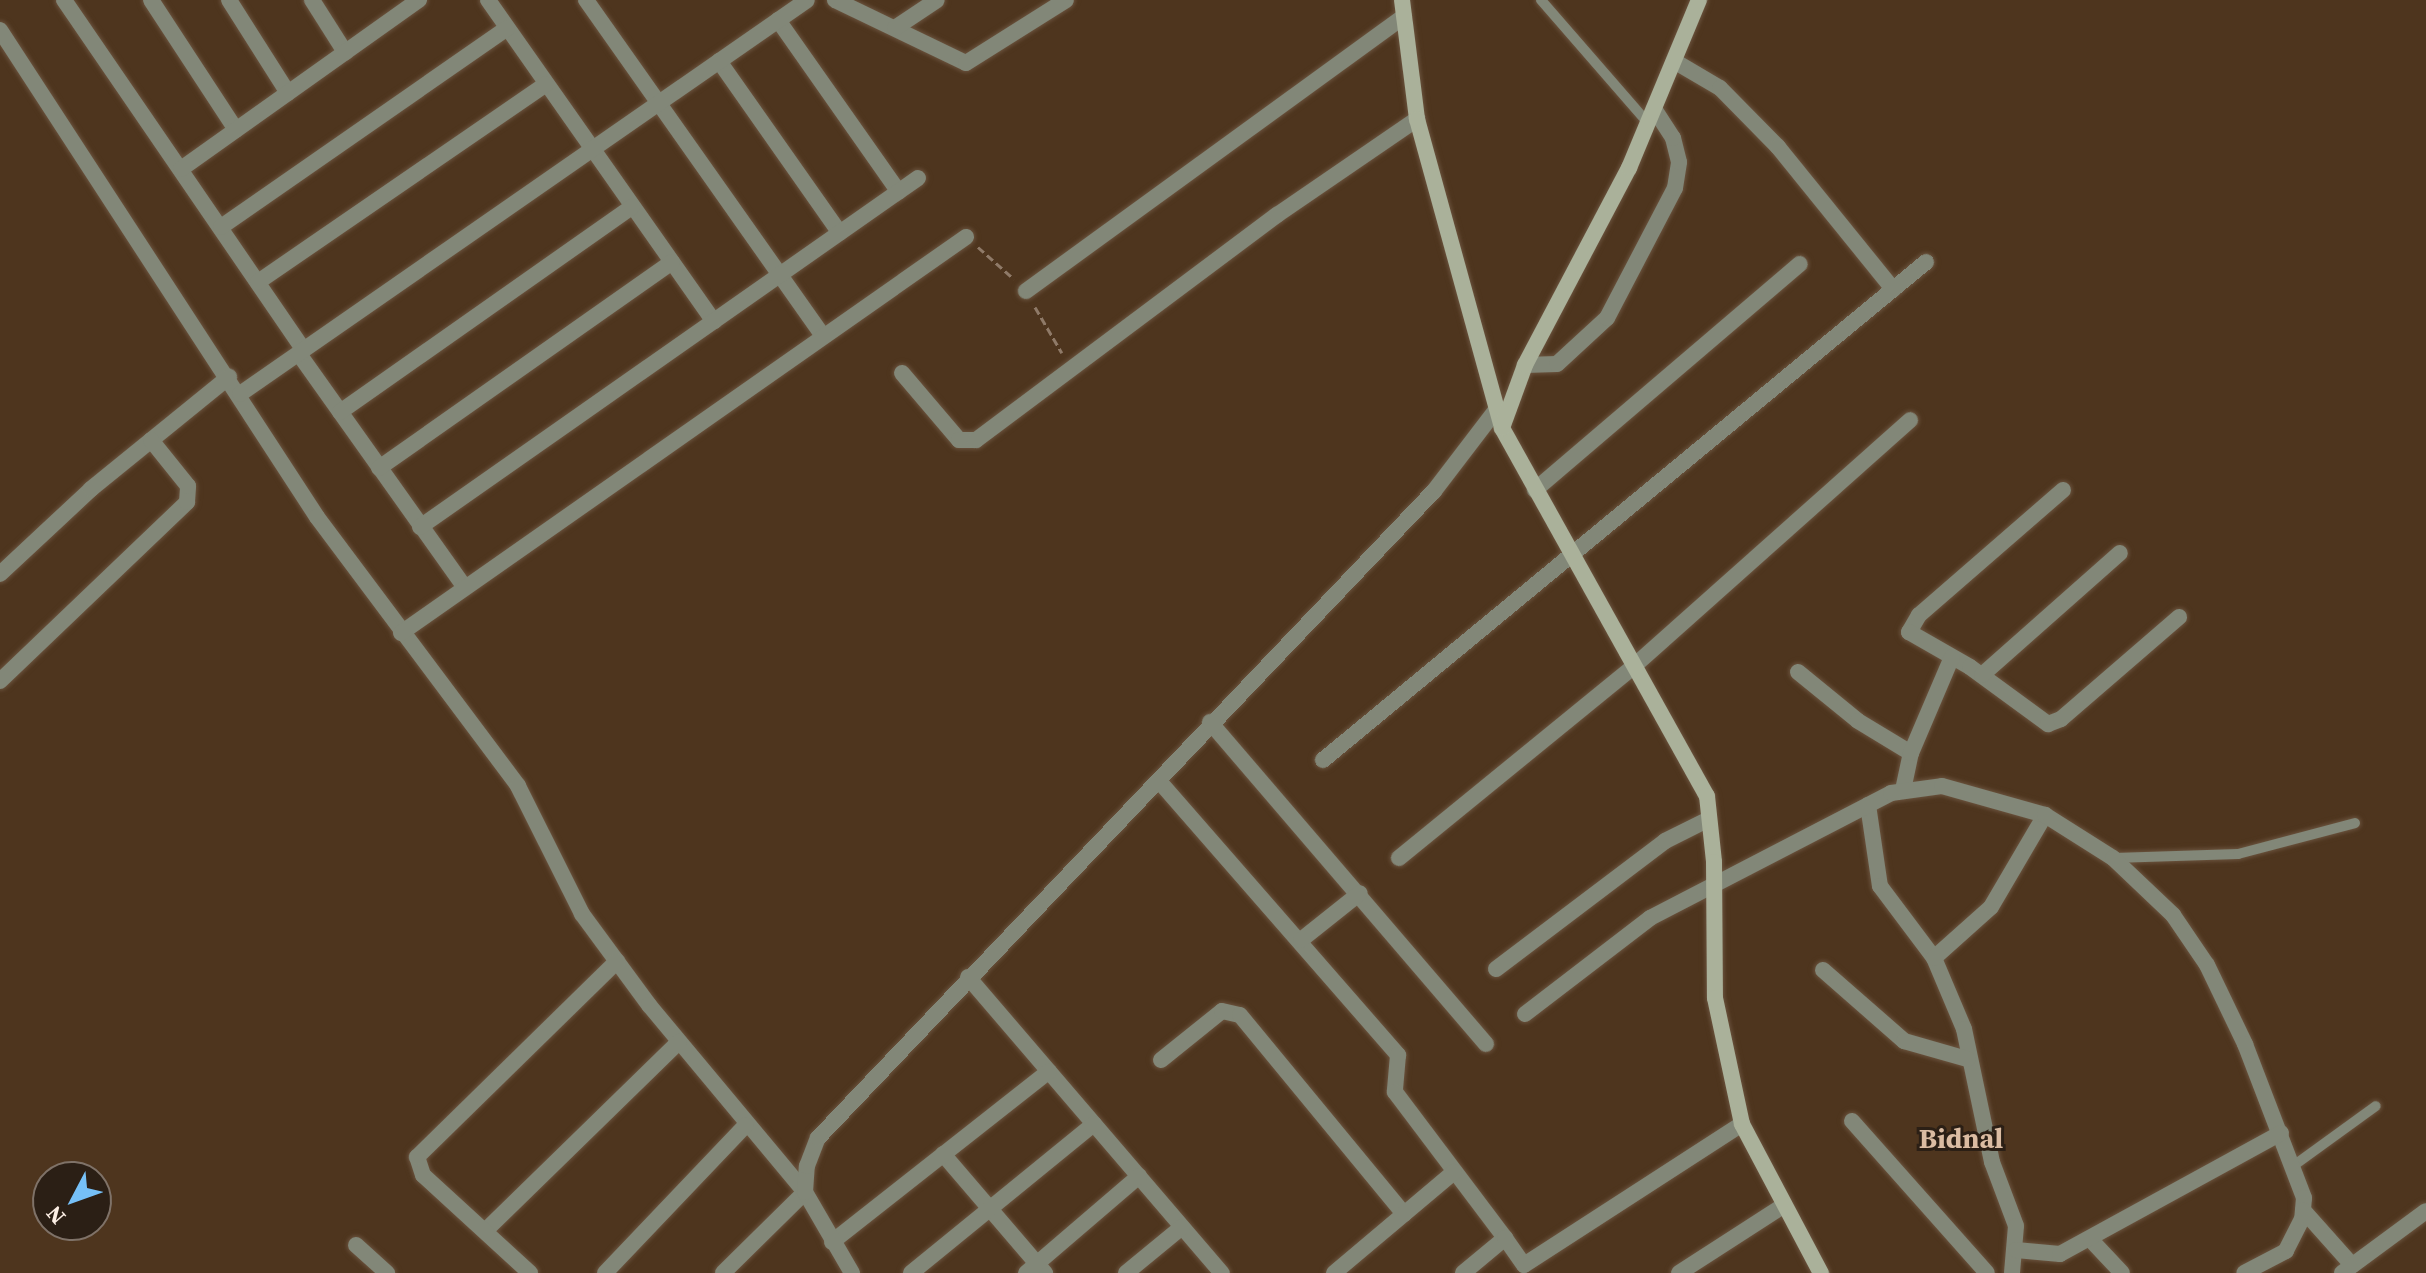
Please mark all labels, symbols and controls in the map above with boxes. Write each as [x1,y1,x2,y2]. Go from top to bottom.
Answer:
district label: Bidnal [1919,1121,2003,1155]
north arrow [32,1161,112,1241]
text: N [39,1200,72,1231]

